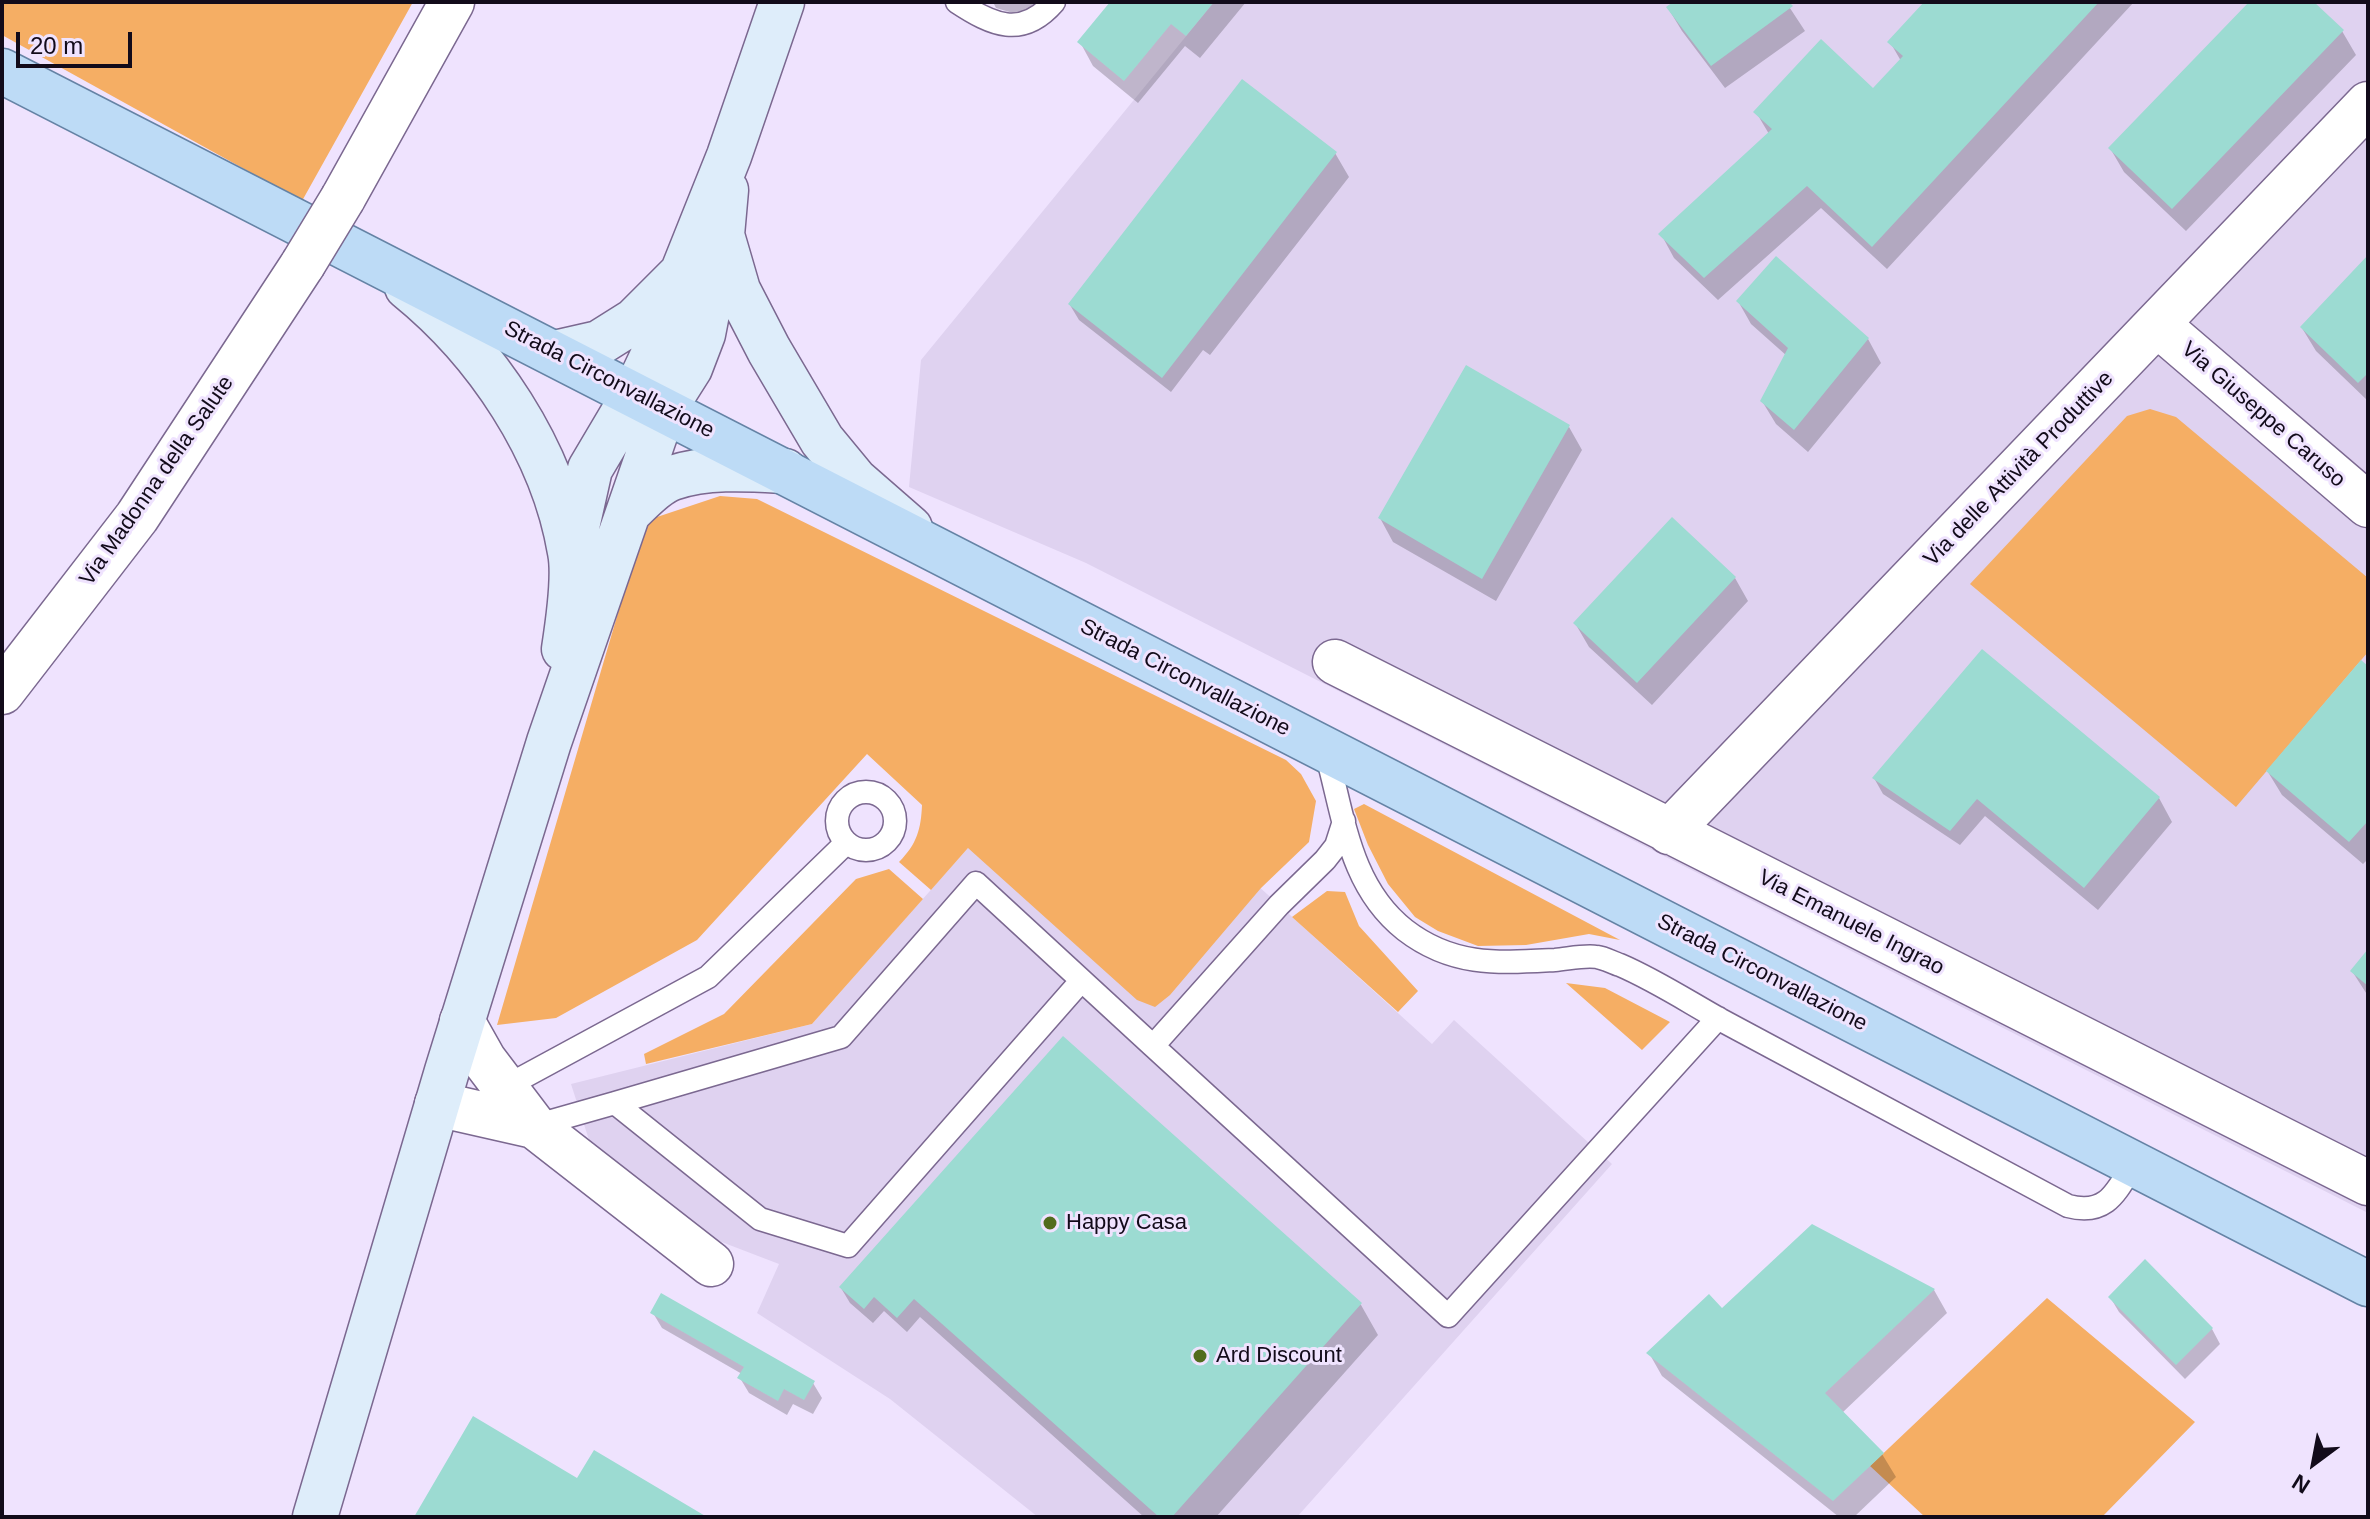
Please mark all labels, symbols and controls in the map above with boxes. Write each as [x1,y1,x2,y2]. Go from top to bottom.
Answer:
scale bar [20,16,136,66]
text: 20 m [30,32,83,59]
street label: Strada Circonvallazione [499,315,719,445]
street label: Via Giuseppe Caruso [2176,337,2350,493]
street label: Via delle Attività Produttive [1919,366,2119,572]
street label: Via Madonna della Salute [74,371,240,591]
street label: Strada Circonvallazione [1075,613,1295,743]
street label: Via Emanuele Ingrao [1754,865,1948,981]
street label: Strada Circonvallazione [1652,908,1872,1038]
place label: Happy Casa [1066,1210,1187,1236]
marker: Happy Casa [1041,1214,1059,1232]
place label: Ard Discount [1216,1343,1342,1369]
marker: Ard Discount [1191,1347,1209,1365]
north arrow [2274,1423,2354,1503]
text: N [2288,1469,2314,1499]

